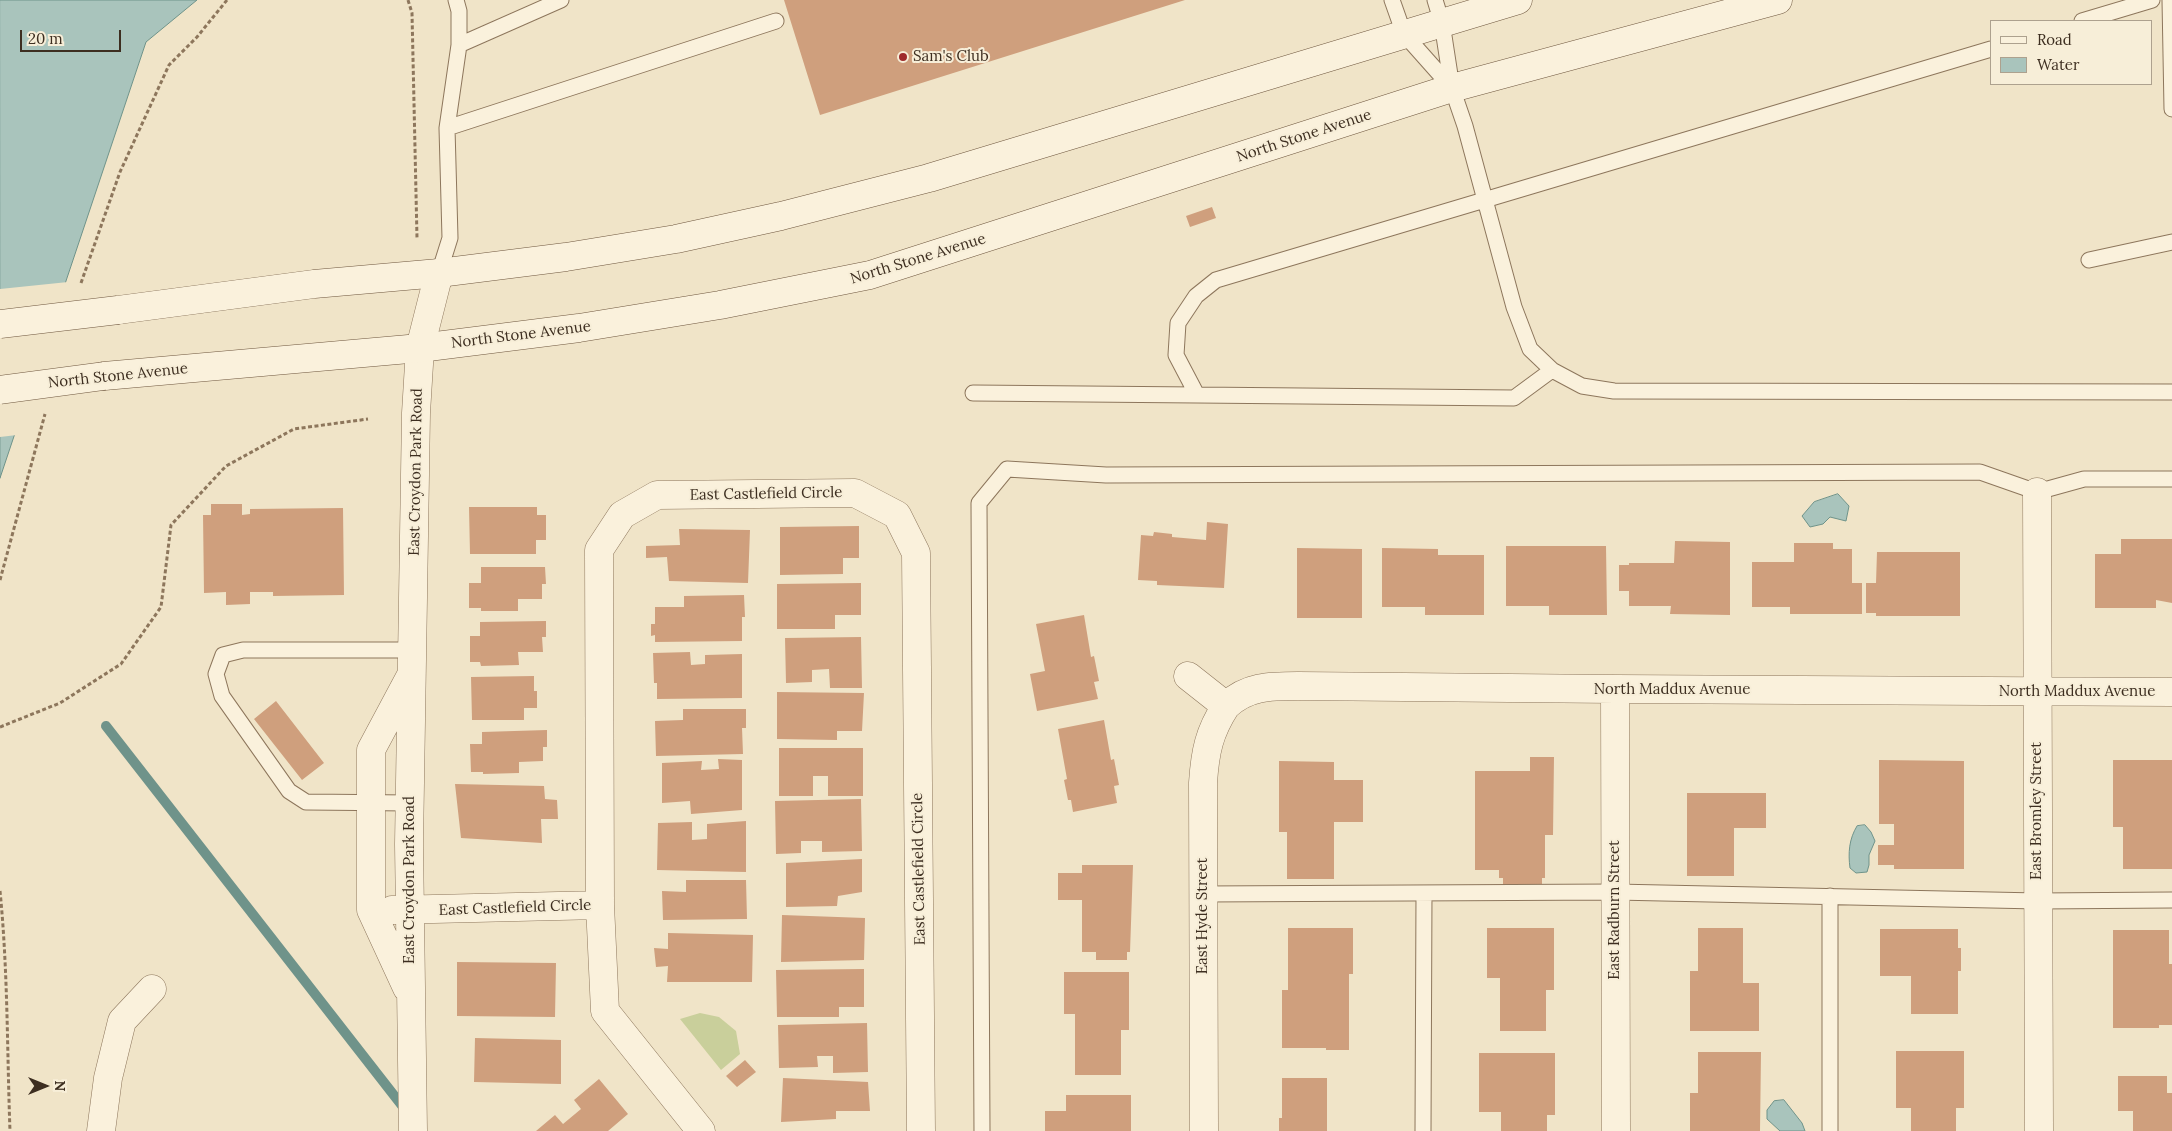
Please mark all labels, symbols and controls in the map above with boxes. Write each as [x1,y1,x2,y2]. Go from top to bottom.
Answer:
scale bar [22,20,124,52]
legend [1990,20,2152,85]
text: 20 m [28,29,63,48]
text: Road [2037,30,2072,49]
place label: Sam's Club [913,48,989,66]
marker: Sam's Club [897,51,909,63]
text: Water [2037,55,2079,74]
street label: North Stone Avenue [1234,106,1374,166]
street label: North Stone Avenue [848,230,988,288]
street label: North Stone Avenue [450,318,592,352]
street label: North Stone Avenue [47,360,189,392]
street label: East Croydon Park Road [406,388,426,556]
street label: East Castlefield Circle [690,484,842,504]
street label: North Maddux Avenue [1594,681,1750,699]
street label: North Maddux Avenue [1999,683,2155,701]
street label: East Bromley Street [2028,742,2046,880]
street label: East Castlefield Circle [909,793,929,945]
street label: East Croydon Park Road [401,796,419,964]
street label: East Radburn Street [1606,840,1624,980]
street label: East Hyde Street [1194,858,1212,974]
street label: East Castlefield Circle [438,896,592,920]
north arrow [20,1061,70,1111]
text: N [51,1081,69,1091]

